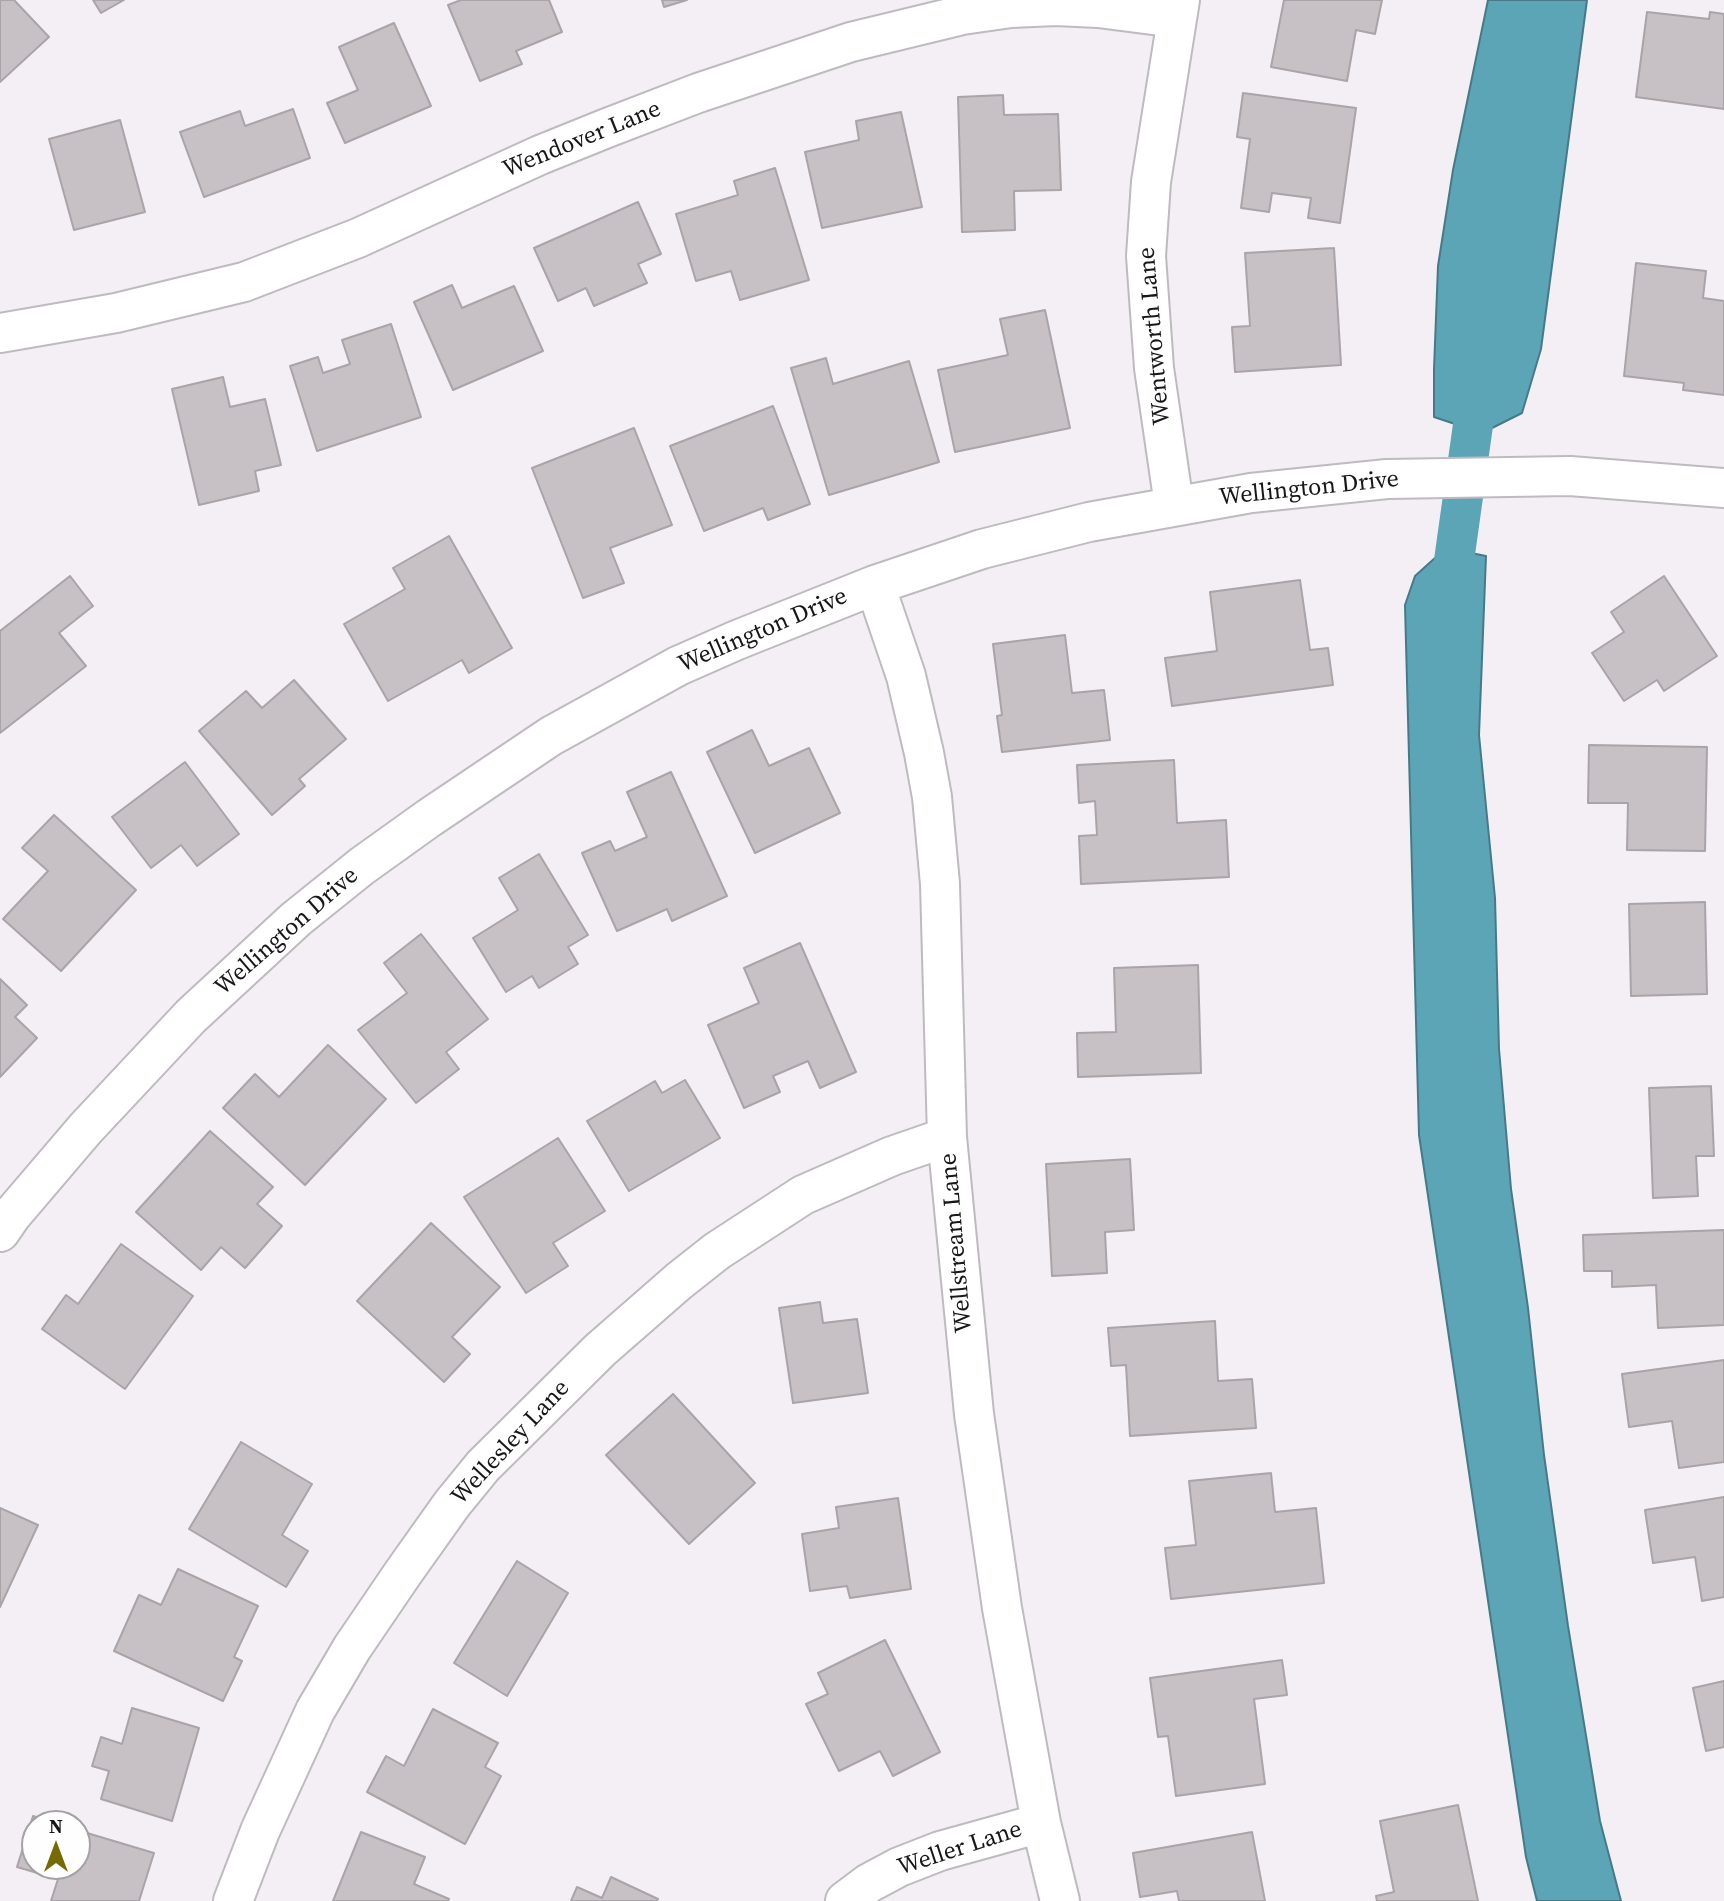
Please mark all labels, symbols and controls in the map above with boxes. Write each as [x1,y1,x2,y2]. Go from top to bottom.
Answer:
street label: Wendover Lane [499,95,665,185]
street label: Wentworth Lane [1133,246,1177,426]
street label: Wellington Drive [1218,465,1400,513]
street label: Wellington Drive [674,582,852,680]
street label: Wellington Drive [209,862,365,1002]
street label: Wellstream Lane [935,1152,979,1334]
street label: Wellesley Lane [446,1375,576,1511]
north arrow [21,1810,91,1880]
text: N [49,1813,63,1839]
street label: Weller Lane [894,1815,1026,1883]

